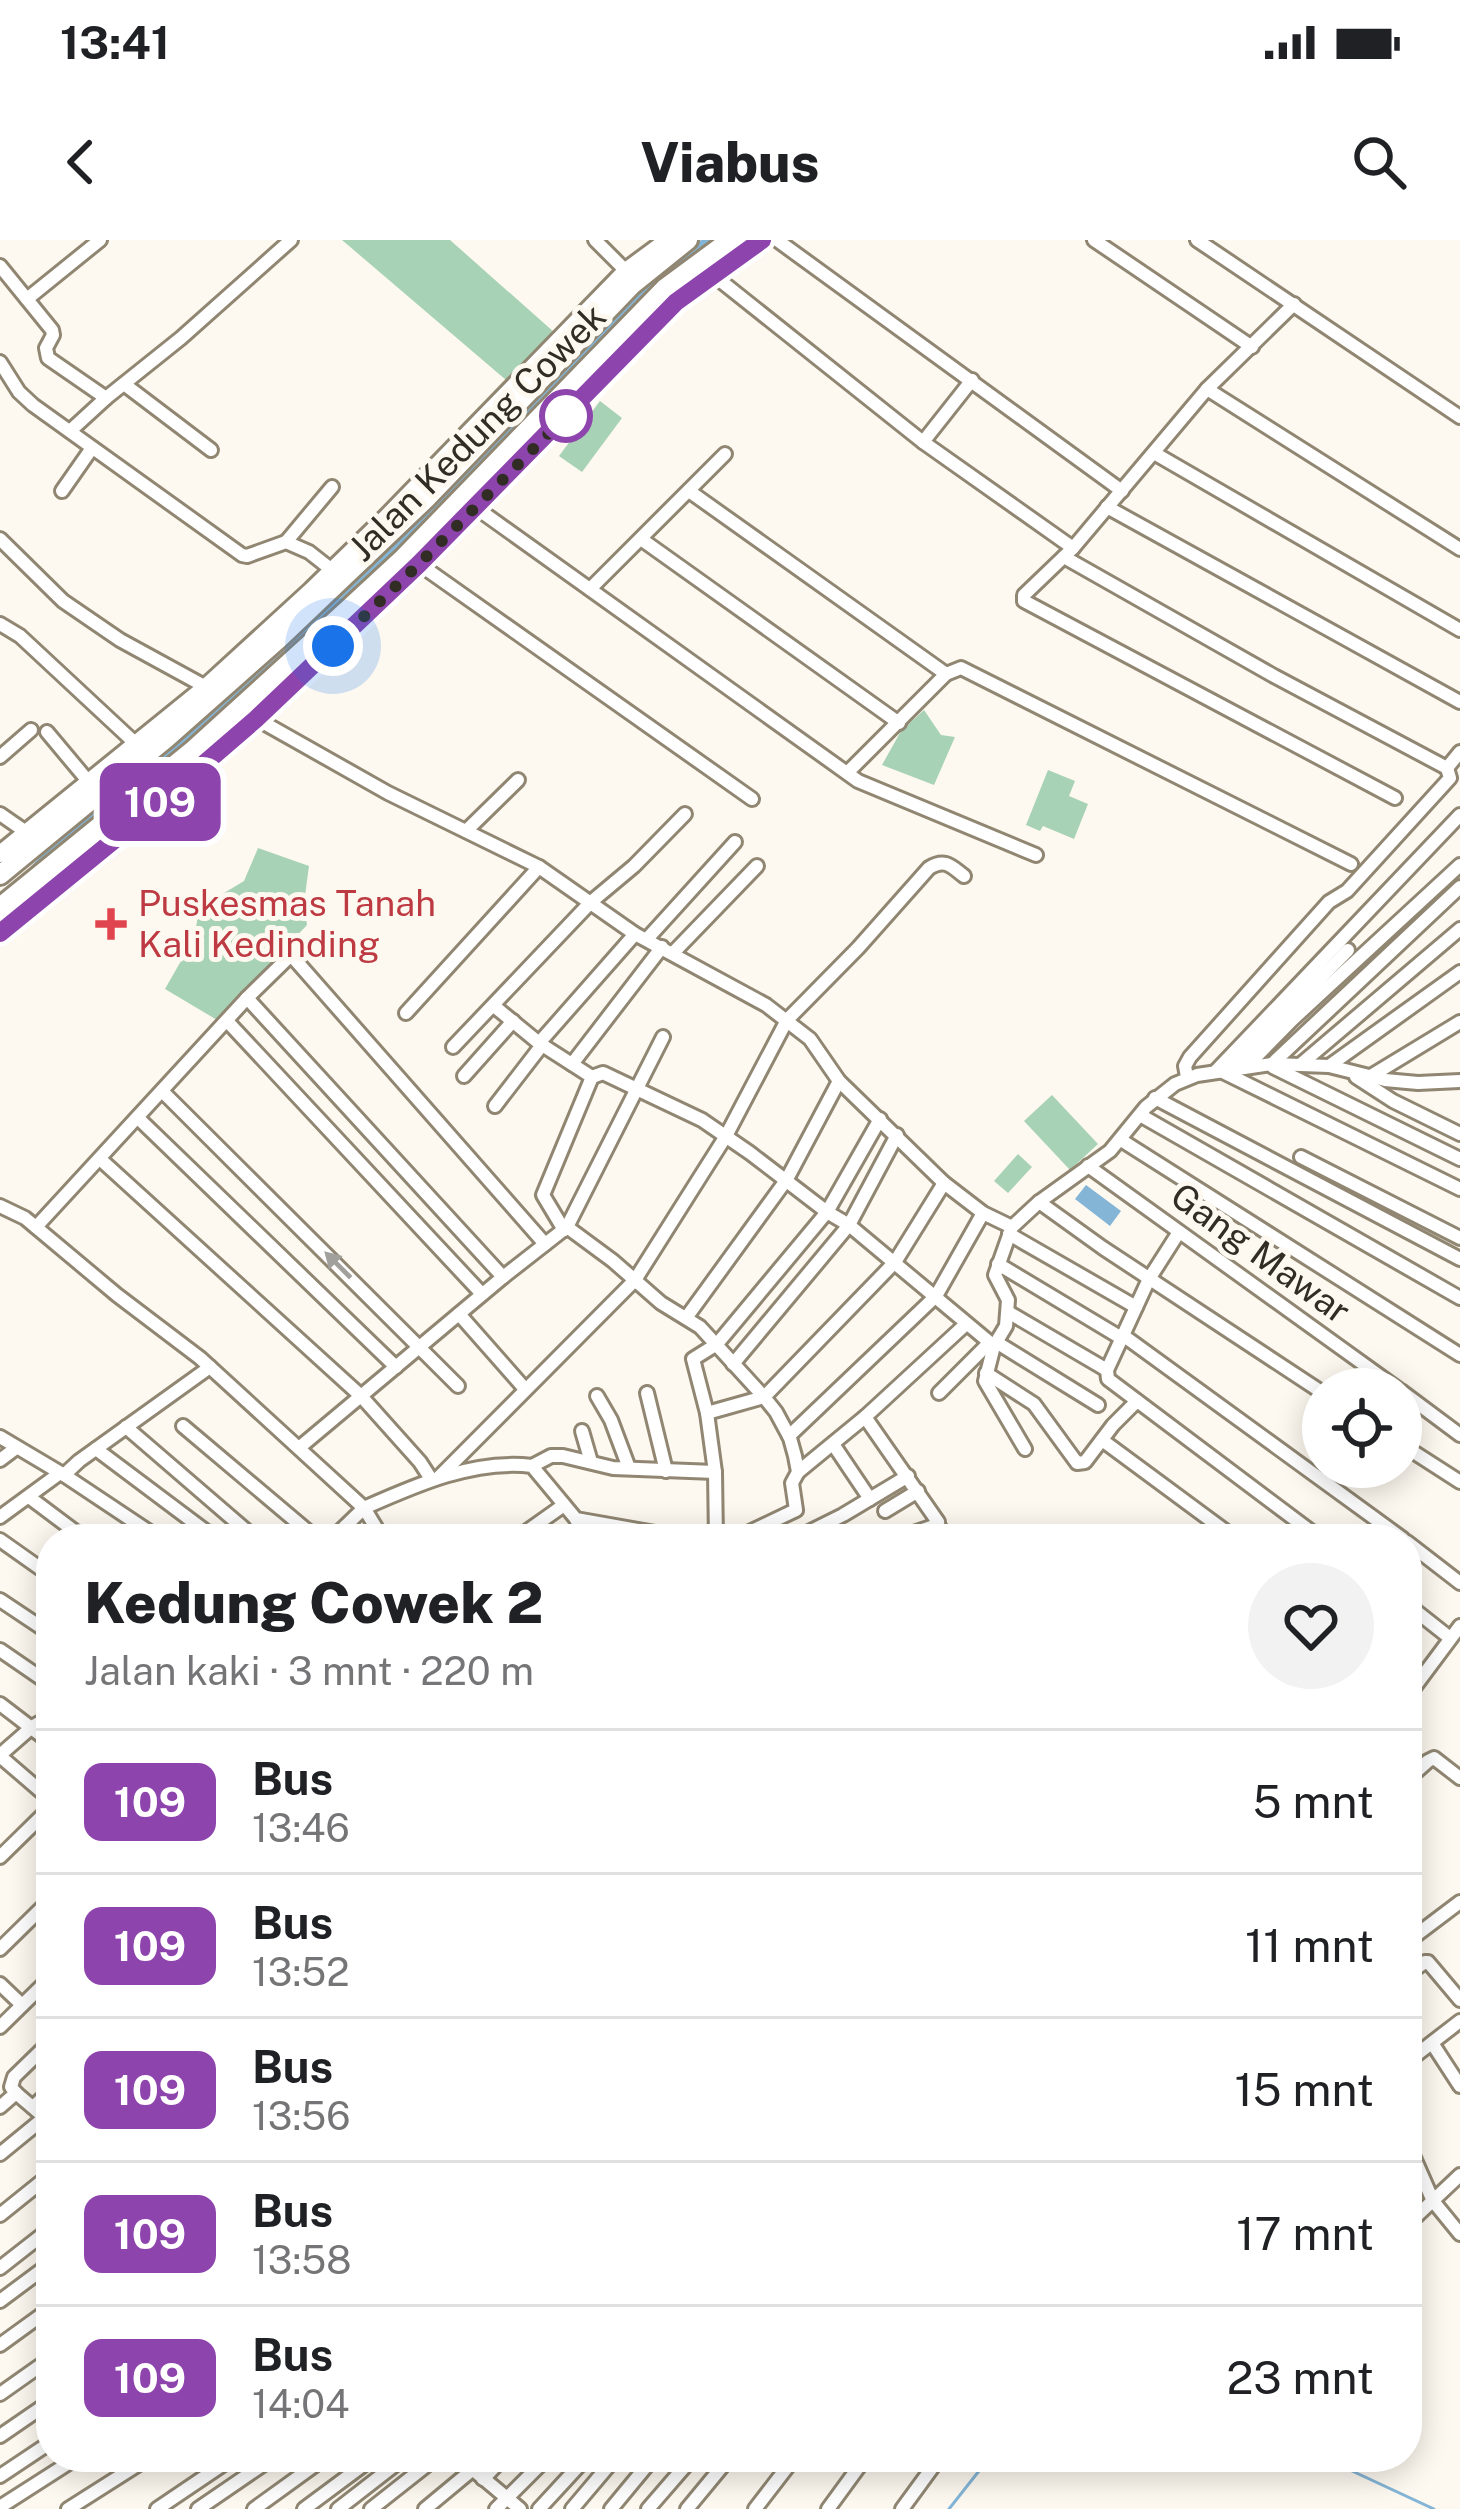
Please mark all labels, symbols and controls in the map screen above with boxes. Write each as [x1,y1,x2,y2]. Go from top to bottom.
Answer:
text: 13:41 [60,16,170,69]
icon: back [48,129,114,195]
icon: search [1346,129,1412,195]
text: Viabus [641,131,819,194]
street label: Jalan Kedung Cowek [340,295,614,569]
unlabelled marker [541,391,591,441]
your location [303,616,363,676]
line badge: 109 [91,763,229,841]
text: 109 [124,777,196,826]
place label: Puskesmas Tanah Kali Kedinding [138,882,436,965]
marker: Puskesmas Tanah Kali Kedinding [95,908,127,940]
street label: Gang Mawar [1163,1174,1359,1332]
one-way arrow [324,1251,353,1279]
map controls [1302,1368,1422,1488]
button: locate [1302,1368,1422,1488]
button: heart [1248,1563,1374,1689]
text: Kedung Cowek 2 [84,1569,543,1636]
text: Jalan kaki · 3 mnt · 220 m [84,1648,534,1694]
text: Bus [252,1752,333,1805]
text: 5 mnt [1253,1775,1374,1828]
text: 109 [114,1777,186,1826]
text: 13:46 [252,1805,350,1851]
text: Bus [252,1896,333,1949]
text: 11 mnt [1245,1919,1374,1972]
text: 109 [114,1921,186,1970]
text: 13:52 [252,1949,349,1995]
text: Bus [252,2040,333,2093]
text: 15 mnt [1235,2063,1374,2116]
text: 109 [114,2065,186,2114]
text: 13:56 [252,2093,351,2139]
text: Bus [252,2184,333,2237]
text: 17 mnt [1236,2207,1374,2260]
text: 109 [114,2209,186,2258]
text: 13:58 [252,2237,351,2283]
text: Bus [252,2328,333,2381]
text: 23 mnt [1226,2351,1374,2404]
text: 109 [114,2353,186,2402]
text: 14:04 [252,2381,350,2427]

